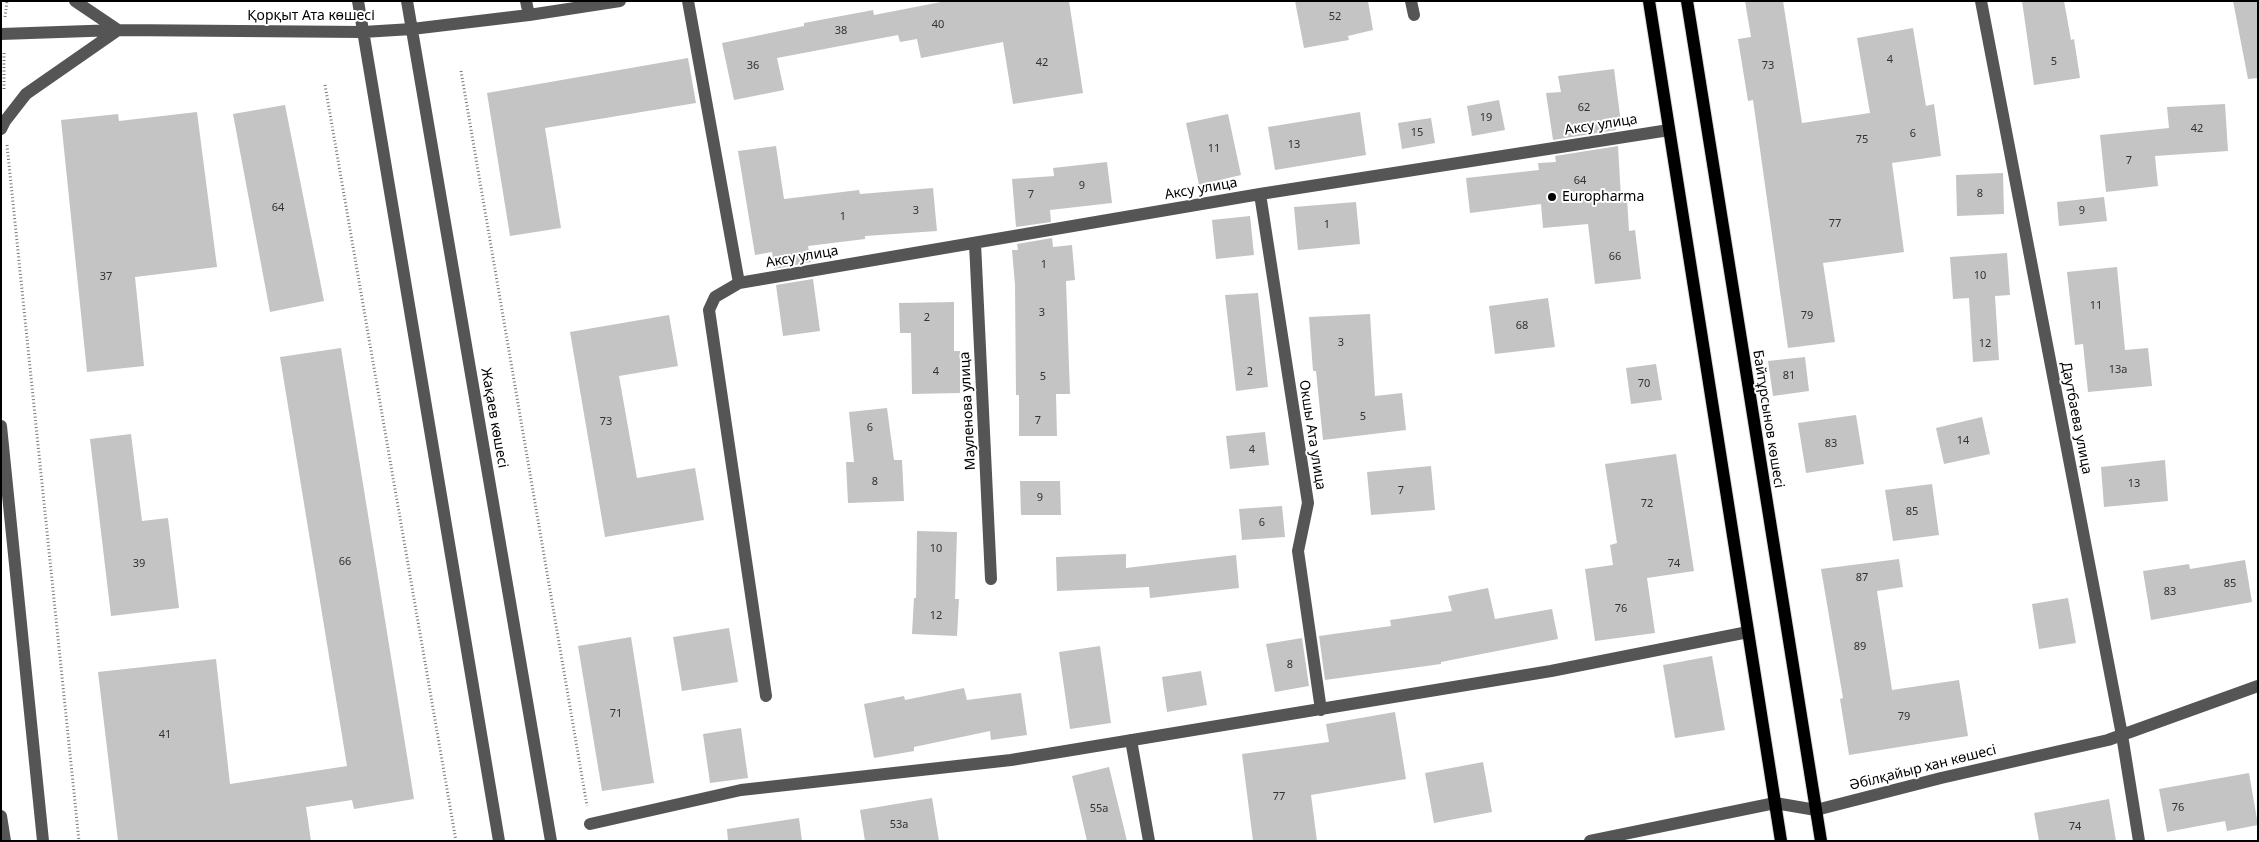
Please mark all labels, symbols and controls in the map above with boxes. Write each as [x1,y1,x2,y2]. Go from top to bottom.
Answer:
street label: Қорқыт Ата көшесі [247,8,375,24]
house number: 52 [1329,10,1341,24]
house number: 40 [932,18,944,32]
house number: 38 [835,24,847,38]
house number: 4 [1887,53,1893,67]
house number: 5 [2051,55,2057,69]
house number: 42 [1036,56,1048,70]
house number: 36 [747,59,759,73]
house number: 73 [1762,59,1774,73]
house number: 62 [1578,101,1590,115]
house number: 19 [1480,111,1492,125]
street label: Аксу улица [1563,111,1639,139]
house number: 42 [2191,122,2203,136]
house number: 15 [1411,126,1423,140]
house number: 6 [1910,127,1916,141]
house number: 75 [1856,133,1868,147]
house number: 13 [1288,138,1300,152]
house number: 11 [1208,142,1220,156]
house number: 7 [2126,154,2132,168]
street label: Аксу улица [1163,174,1239,204]
house number: 64 [1574,174,1586,188]
house number: 9 [1079,179,1085,193]
house number: 8 [1977,187,1983,201]
house number: 7 [1028,188,1034,202]
place label: Europharma [1562,189,1644,205]
marker: Europharma [1546,191,1558,203]
house number: 64 [272,201,284,215]
house number: 3 [913,204,919,218]
house number: 9 [2079,204,2085,218]
house number: 1 [840,210,846,224]
house number: 77 [1829,217,1841,231]
house number: 1 [1324,218,1330,232]
street label: Аксу улица [764,242,840,272]
house number: 66 [1609,250,1621,264]
house number: 1 [1041,258,1047,272]
house number: 10 [1974,269,1986,283]
house number: 37 [100,270,112,284]
house number: 11 [2090,299,2102,313]
house number: 3 [1039,306,1045,320]
house number: 79 [1801,309,1813,323]
house number: 2 [924,311,930,325]
house number: 68 [1516,319,1528,333]
house number: 3 [1338,336,1344,350]
house number: 12 [1979,337,1991,351]
street label: Байтұрсынов көшесі [1749,349,1787,489]
street label: Мауленова улица [957,351,979,471]
street label: Даутбаева улица [2057,360,2095,476]
house number: 13а [2109,363,2127,377]
house number: 4 [933,365,939,379]
house number: 2 [1247,365,1253,379]
street label: Жақаев көшесі [477,367,511,469]
house number: 81 [1783,369,1795,383]
house number: 5 [1040,370,1046,384]
house number: 70 [1638,377,1650,391]
street label: Окшы Ата улица [1295,379,1329,491]
house number: 5 [1360,410,1366,424]
house number: 7 [1035,414,1041,428]
house number: 73 [600,415,612,429]
house number: 6 [867,421,873,435]
house number: 14 [1957,434,1969,448]
house number: 83 [1825,437,1837,451]
house number: 4 [1249,443,1255,457]
house number: 8 [872,475,878,489]
house number: 13 [2128,477,2140,491]
house number: 7 [1398,484,1404,498]
house number: 9 [1037,491,1043,505]
house number: 72 [1641,497,1653,511]
house number: 85 [1906,505,1918,519]
house number: 6 [1259,516,1265,530]
house number: 10 [930,542,942,556]
house number: 66 [339,555,351,569]
house number: 39 [133,557,145,571]
house number: 74 [1668,557,1680,571]
house number: 87 [1856,571,1868,585]
house number: 85 [2224,577,2236,591]
house number: 83 [2164,585,2176,599]
house number: 76 [1615,602,1627,616]
house number: 12 [930,609,942,623]
house number: 89 [1854,640,1866,654]
house number: 8 [1287,658,1293,672]
house number: 71 [610,707,622,721]
house number: 79 [1898,710,1910,724]
house number: 41 [159,728,171,742]
street label: Әбілқайыр хан көшесі [1848,742,1998,794]
house number: 77 [1273,790,1285,804]
house number: 76 [2172,801,2184,815]
house number: 55а [1090,802,1108,816]
house number: 53а [890,818,908,832]
house number: 74 [2069,820,2081,834]

